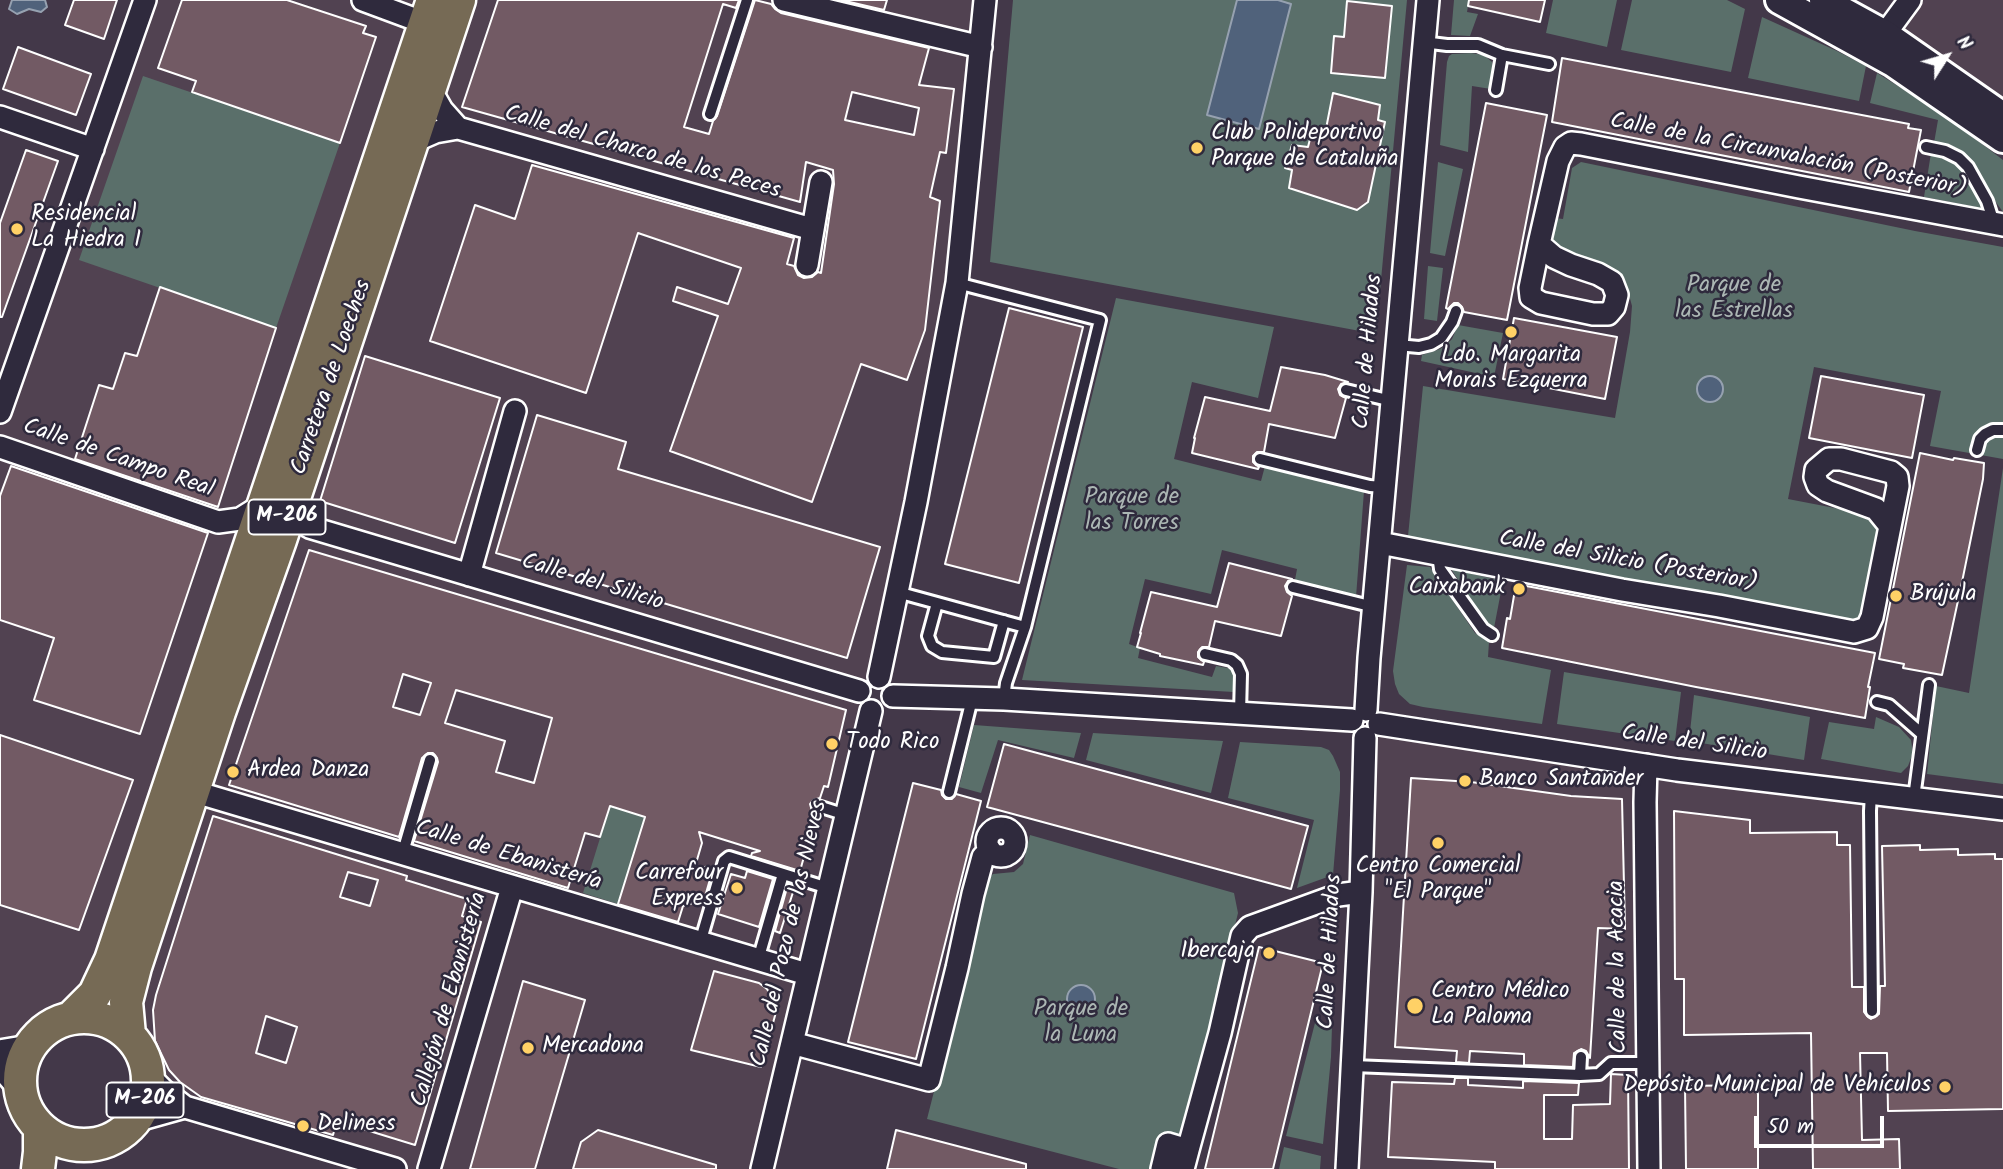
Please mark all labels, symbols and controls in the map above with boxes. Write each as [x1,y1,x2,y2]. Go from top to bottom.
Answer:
north arrow [1912,21,1982,91]
text: N [1948,30,1979,57]
street label: Calle del Charco de los Peces [501,101,783,207]
street label: Calle de la Circunvalación (Posterior) [1607,109,1969,205]
place label: Club Polideportivo Parque de Cataluña [1211,121,1398,175]
marker: Club Polideportivo Parque de Cataluña [1189,140,1205,156]
place label: Residencial La Hiedra I [31,202,141,256]
marker: Residencial La Hiedra I [9,221,25,237]
street label: Calle de Hilados [1349,273,1391,431]
park label: Parque de las Estrellas [1675,273,1793,327]
street label: Carretera de Loeches [287,277,379,479]
marker: Ldo. Margarita Morais Ezquerra [1503,324,1519,340]
place label: Ldo. Margarita Morais Ezquerra [1434,343,1588,397]
street label: Calle de Campo Real [19,414,217,506]
park label: Parque de las Torres [1085,485,1179,539]
road number: M-206 [248,500,326,534]
street label: Calle del Silicio (Posterior) [1497,527,1759,599]
street label: Calle del Silicio [518,549,666,619]
place label: Caixabank [1408,575,1505,603]
marker: Caixabank [1511,581,1527,597]
place label: Brújula [1910,582,1977,610]
marker: Brújula [1888,588,1904,604]
street label: Calle del Silicio [1619,721,1769,769]
place label: Todo Rico [846,730,939,758]
marker: Todo Rico [824,736,840,752]
place label: Ardea Danza [247,758,369,786]
marker: Ardea Danza [225,764,241,780]
place label: Banco Santander [1479,767,1643,795]
marker: Banco Santander [1457,773,1473,789]
street label: Calle del Pozo de las Nieves [747,798,835,1070]
street label: Calle de Ebanistería [411,816,605,898]
marker: Centro Comercial "El Parque" [1430,835,1446,851]
place label: Centro Comercial "El Parque" [1355,854,1521,908]
place label: Carrefour Express [635,861,723,915]
street label: Calle de Hilados [1314,874,1350,1030]
marker: Carrefour Express [729,880,745,896]
street label: Calle de la Acacia [1605,880,1635,1054]
street label: Callejón de Ebanistería [407,890,495,1110]
place label: Ibercaja [1180,939,1255,967]
marker: Ibercaja [1261,945,1277,961]
place label: Centro Médico La Paloma [1431,979,1569,1033]
marker: Centro Médico La Paloma [1405,996,1425,1016]
park label: Parque de la Luna [1034,997,1128,1051]
place label: Mercadona [542,1034,644,1062]
marker: Mercadona [520,1040,536,1056]
place label: Depósito Municipal de Vehículos [1623,1073,1931,1101]
marker: Depósito Municipal de Vehículos [1937,1079,1953,1095]
road number: M-206 [106,1082,184,1118]
scale bar [1758,1102,1888,1146]
text: 50 m [1767,1111,1814,1144]
place label: Deliness [317,1112,395,1140]
marker: Deliness [295,1118,311,1134]

